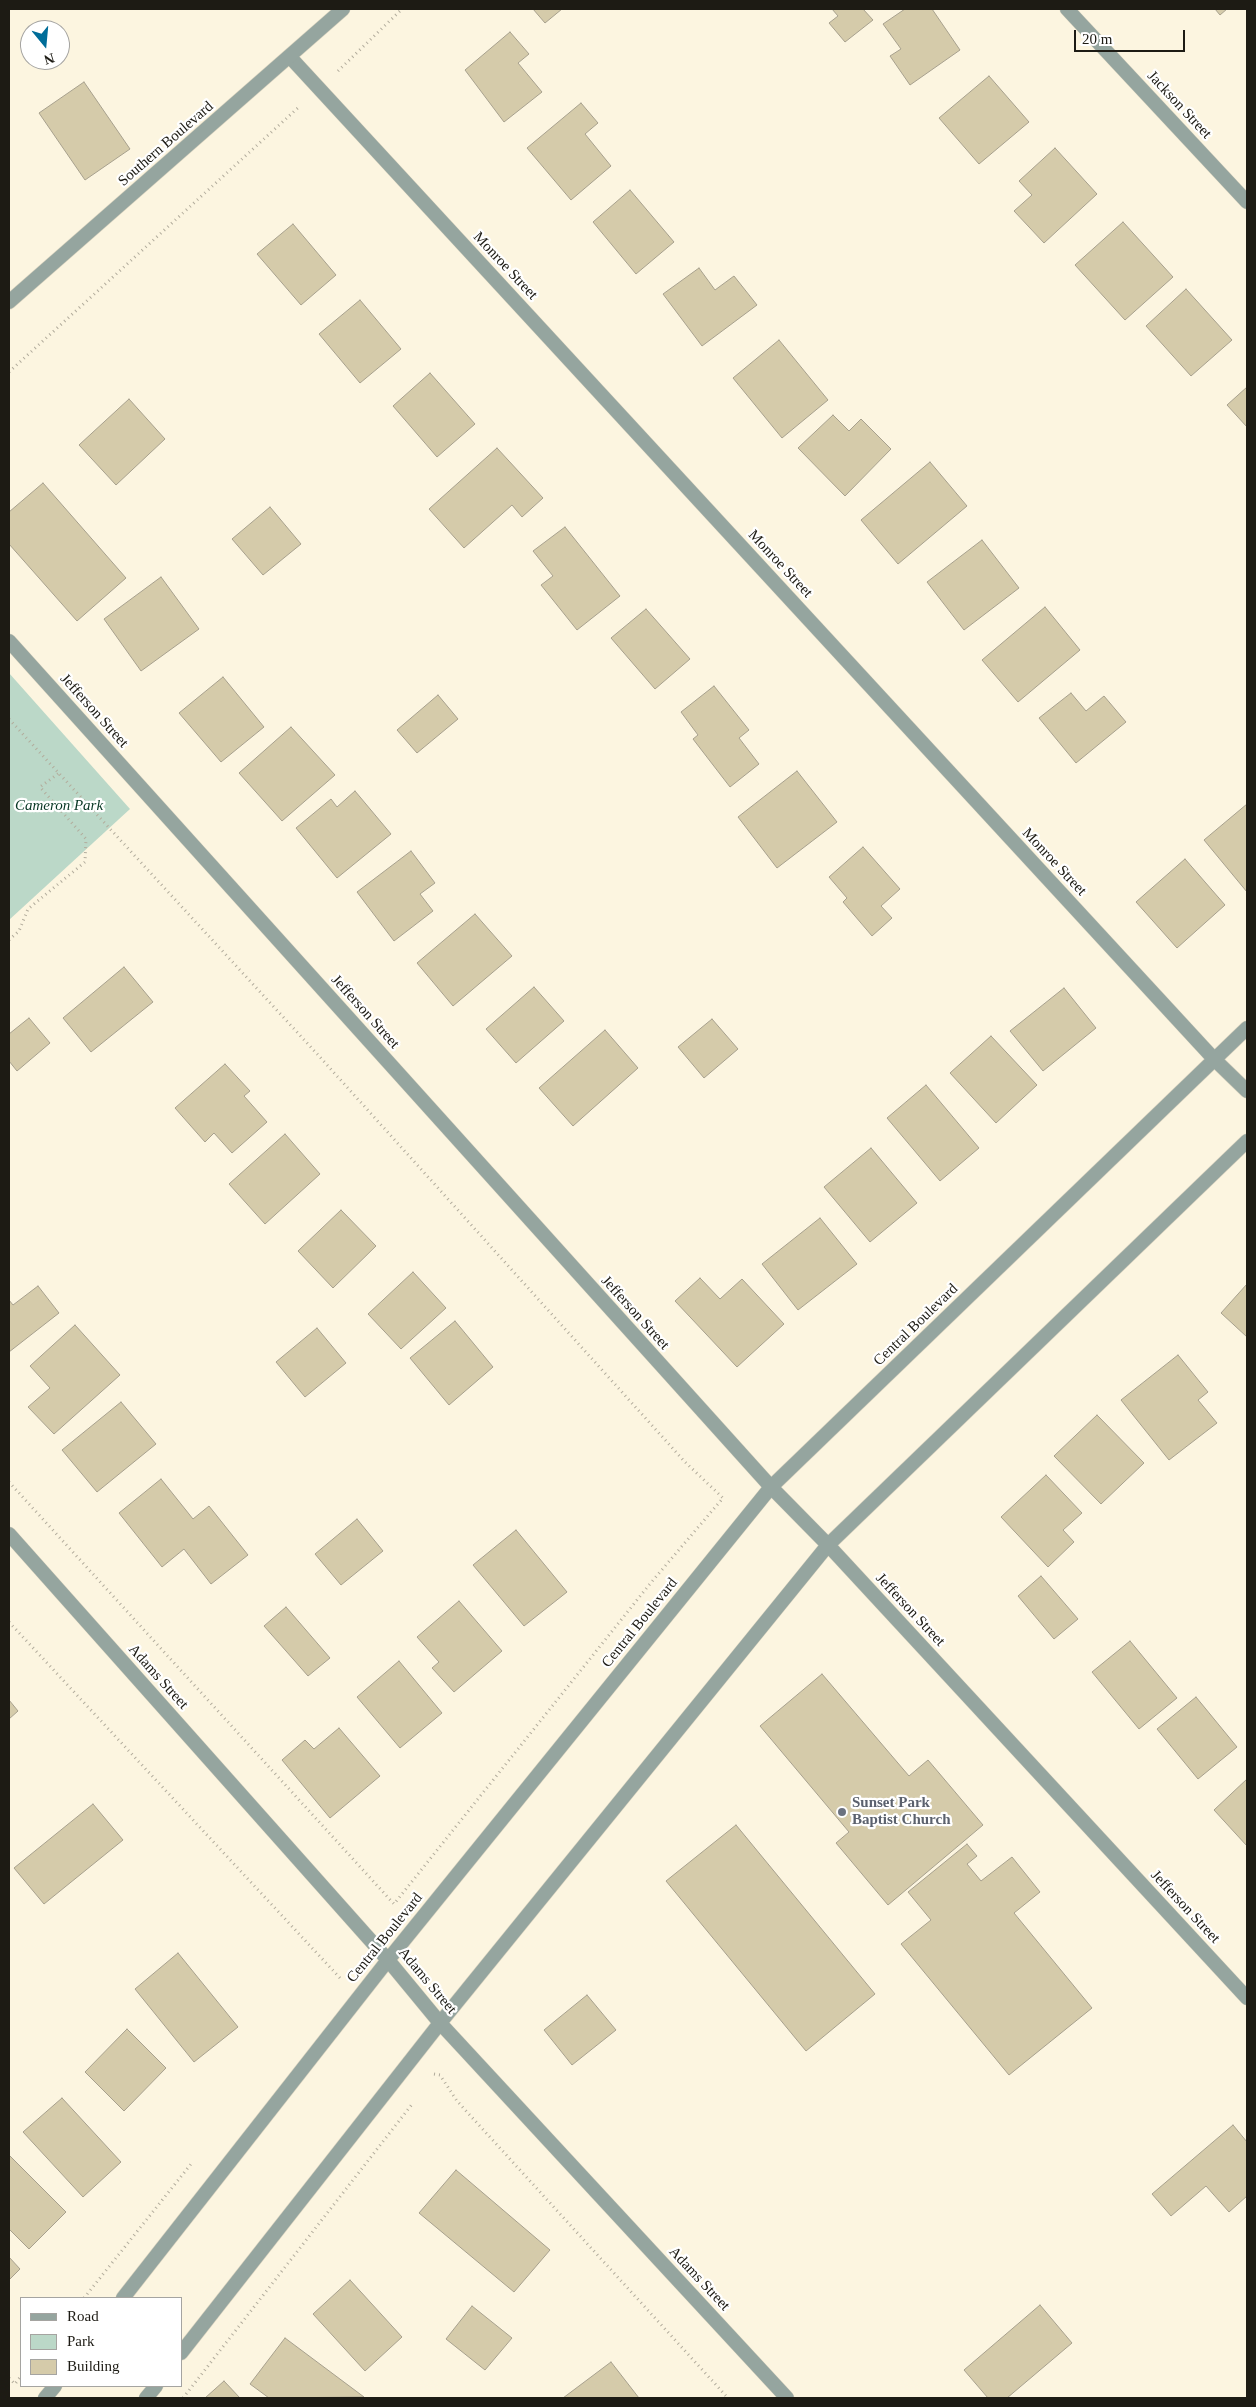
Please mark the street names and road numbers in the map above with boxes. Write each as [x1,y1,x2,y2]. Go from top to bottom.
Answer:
street label: Jackson Street [1143,67,1215,143]
street label: Southern Boulevard [115,98,217,190]
street label: Monroe Street [469,228,541,304]
street label: Monroe Street [744,526,816,602]
street label: Jefferson Street [56,670,132,752]
street label: Monroe Street [1018,824,1090,900]
street label: Jefferson Street [327,971,403,1053]
street label: Jefferson Street [597,1272,673,1354]
street label: Central Boulevard [870,1280,962,1370]
street label: Jefferson Street [872,1570,948,1650]
street label: Central Boulevard [598,1574,682,1672]
street label: Adams Street [124,1641,192,1713]
street label: Jefferson Street [1147,1867,1223,1947]
street label: Central Boulevard [343,1889,427,1987]
street label: Adams Street [394,1944,460,2018]
street label: Adams Street [665,2243,733,2315]

